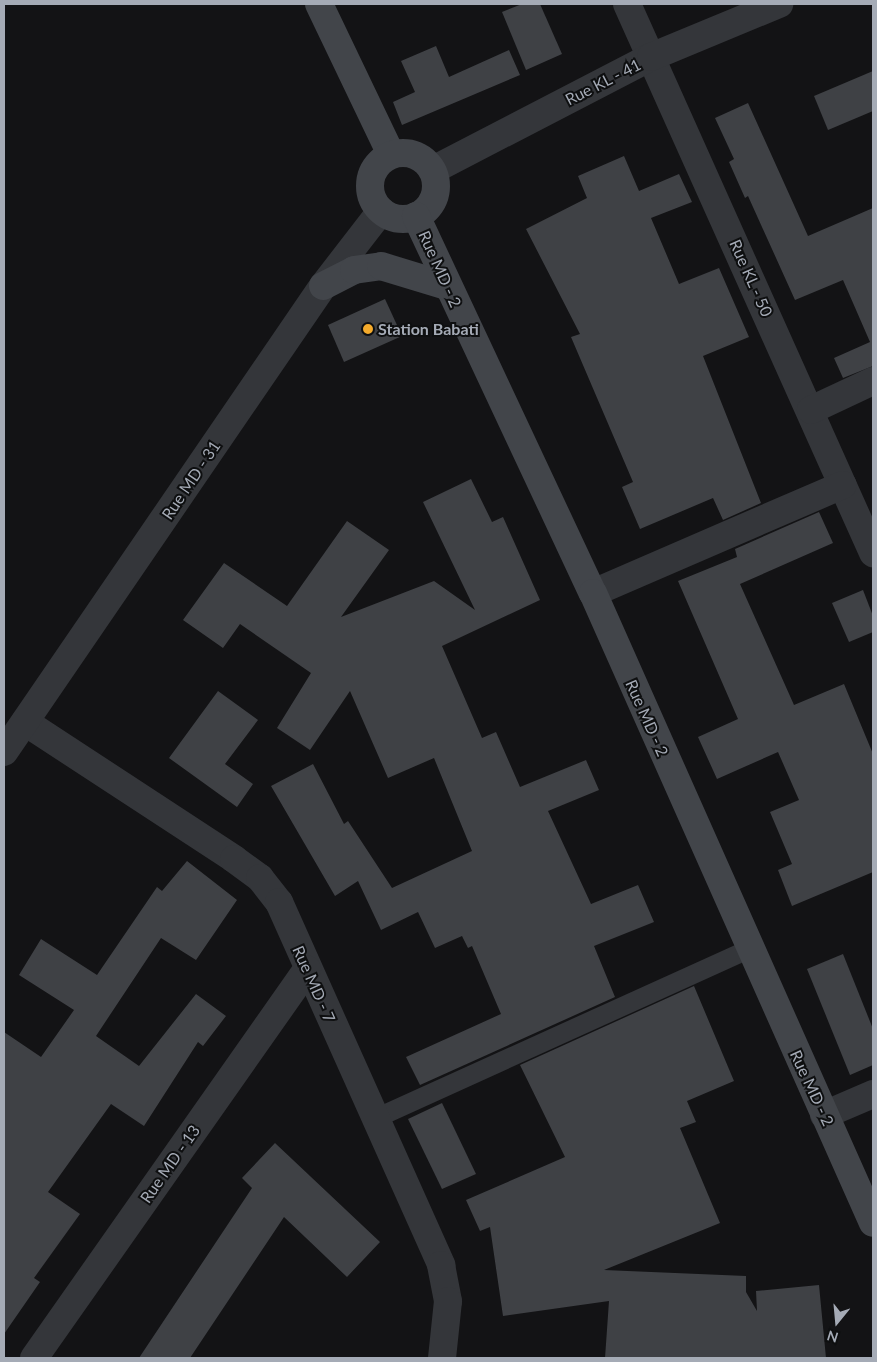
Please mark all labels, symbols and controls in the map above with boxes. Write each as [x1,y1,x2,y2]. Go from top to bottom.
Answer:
street label: Rue KL - 41 [562,55,644,109]
street label: Rue MD - 2 [415,228,465,310]
street label: Rue KL - 50 [725,236,777,320]
place label: Station Babati [378,319,479,339]
marker: Station Babati [362,323,374,335]
street label: Rue MD - 31 [158,437,224,523]
street label: Rue MD - 2 [622,677,672,759]
street label: Rue MD - 7 [289,943,339,1025]
street label: Rue MD - 2 [786,1047,838,1129]
street label: Rue MD - 13 [136,1121,204,1207]
north arrow [812,1297,862,1347]
text: N [825,1327,840,1347]

